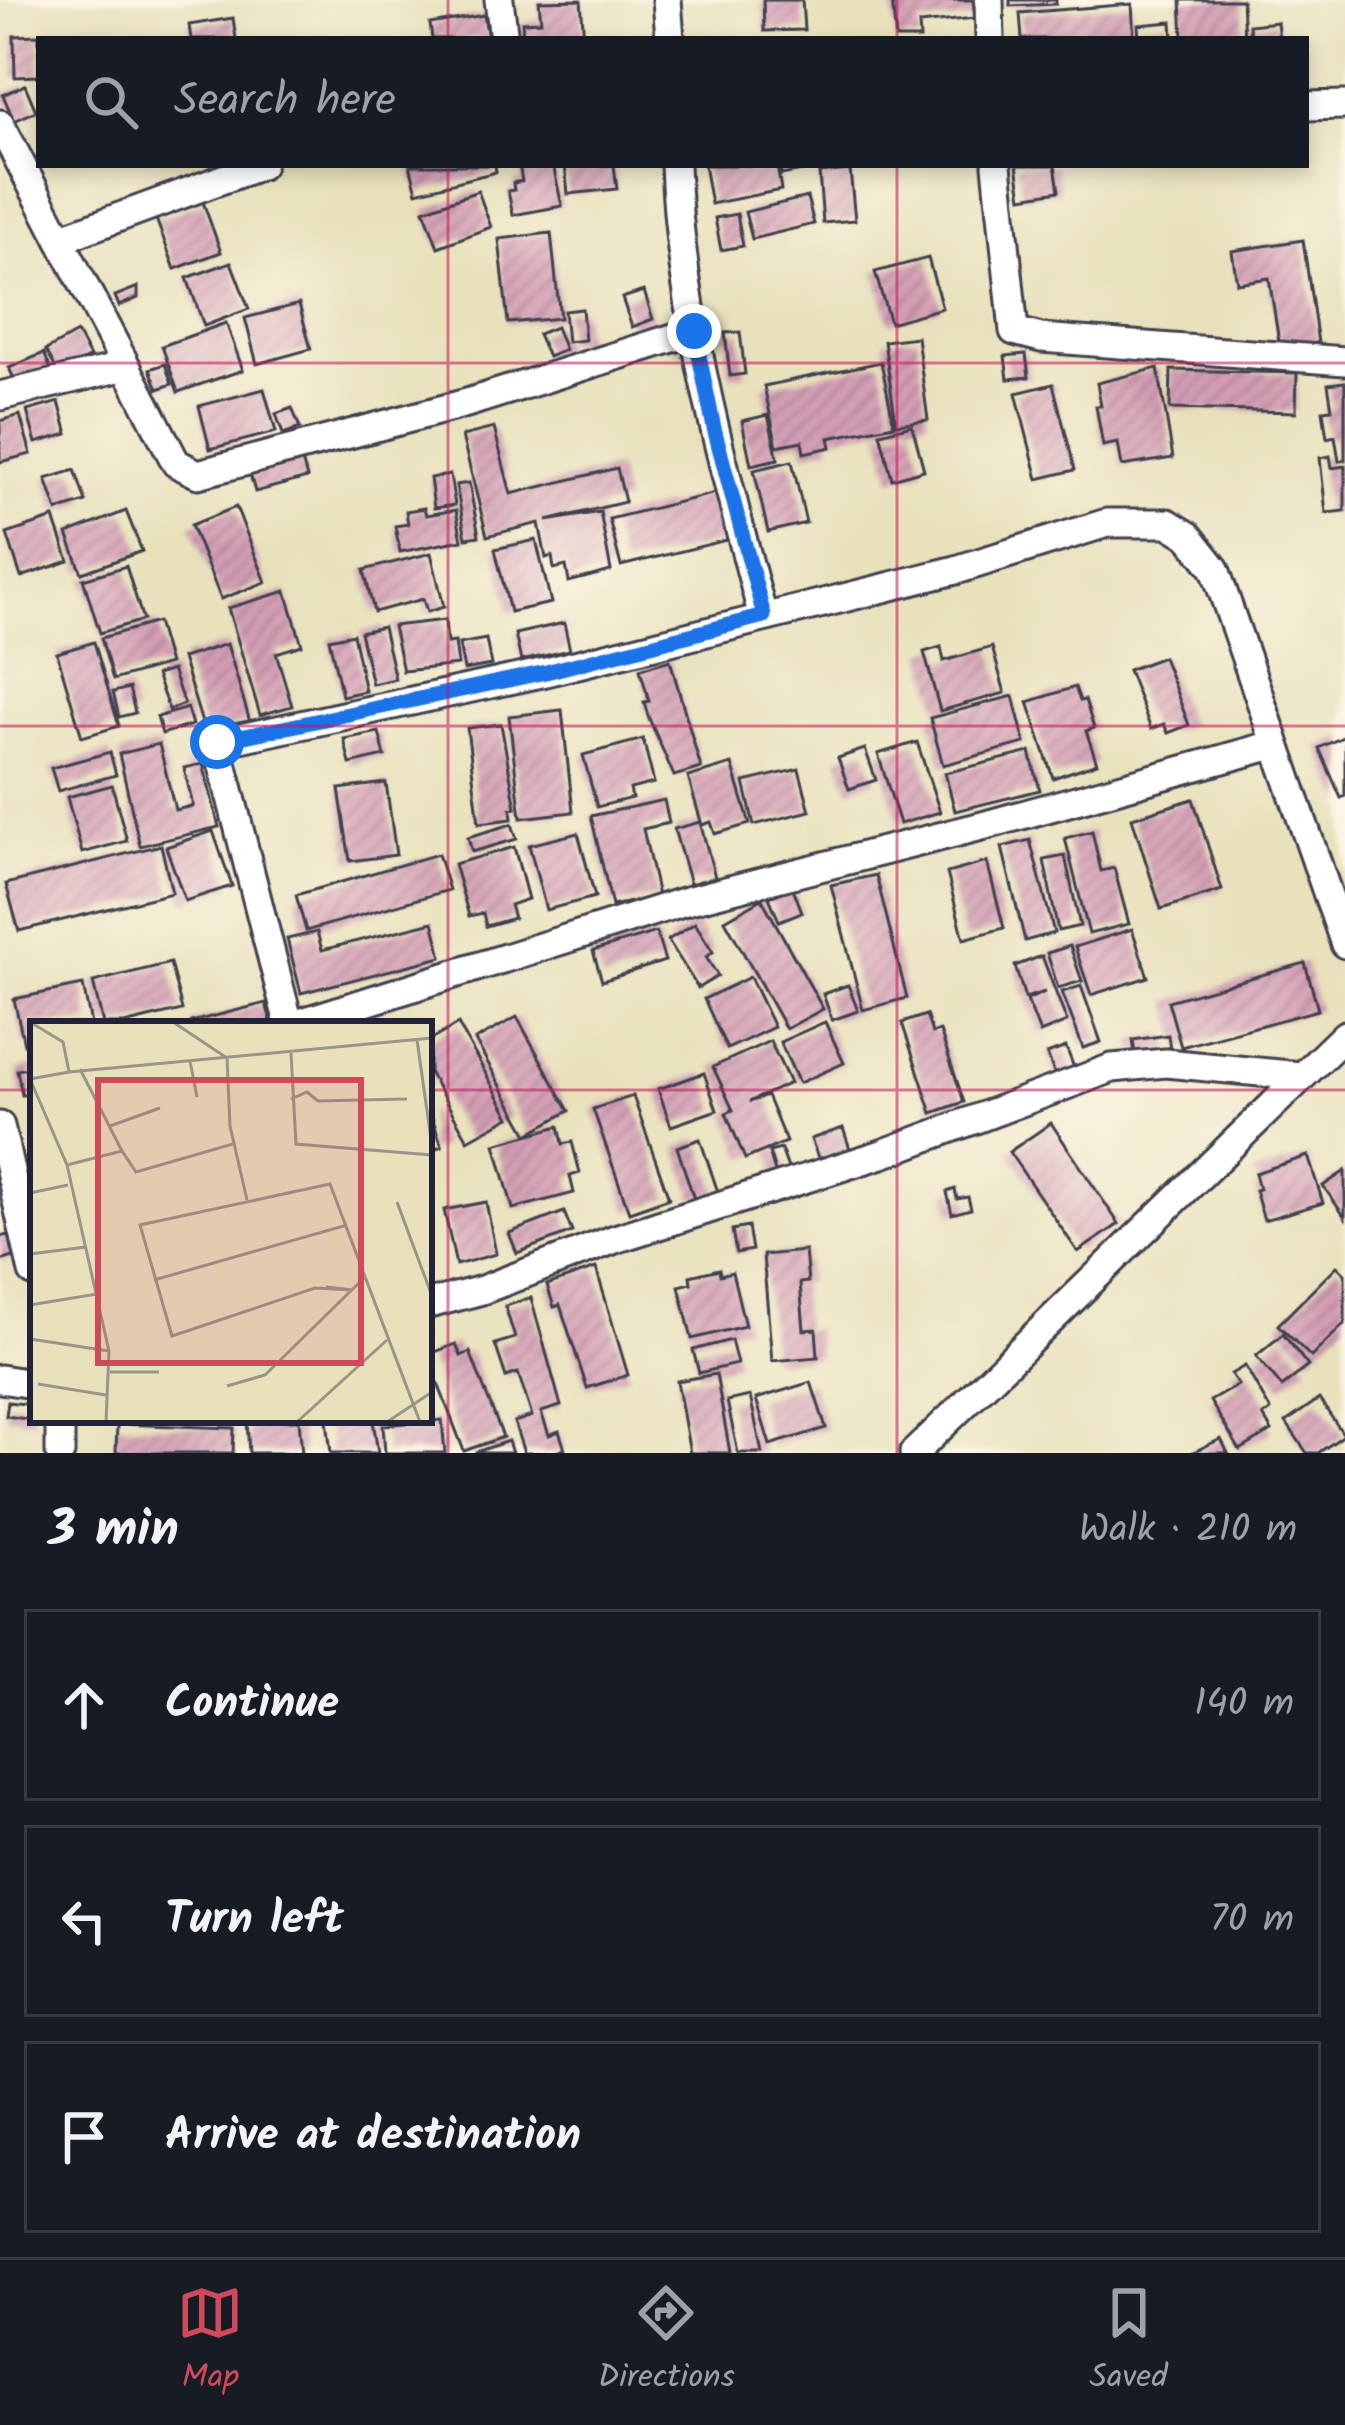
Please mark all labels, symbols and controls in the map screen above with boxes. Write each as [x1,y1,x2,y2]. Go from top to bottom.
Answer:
search box [36,36,1309,168]
text: Search here [174,66,396,138]
icon: search [78,69,144,135]
route end [667,304,721,358]
route start [190,715,244,769]
inset map [30,1021,432,1423]
text: 3 min [48,1491,179,1572]
text: Walk · 210 m [1079,1500,1297,1562]
text: Continue [165,1669,339,1741]
icon: ahead [51,1672,117,1738]
text: 140 m [1194,1674,1294,1736]
text: Turn left [165,1885,344,1957]
icon: left [51,1888,117,1954]
text: 70 m [1210,1890,1294,1952]
text: Arrive at destination [165,2101,581,2173]
icon: arrive [51,2104,117,2170]
tab: Map [177,2280,243,2405]
tab: Directions [598,2280,735,2405]
tab: Saved [1089,2280,1168,2405]

